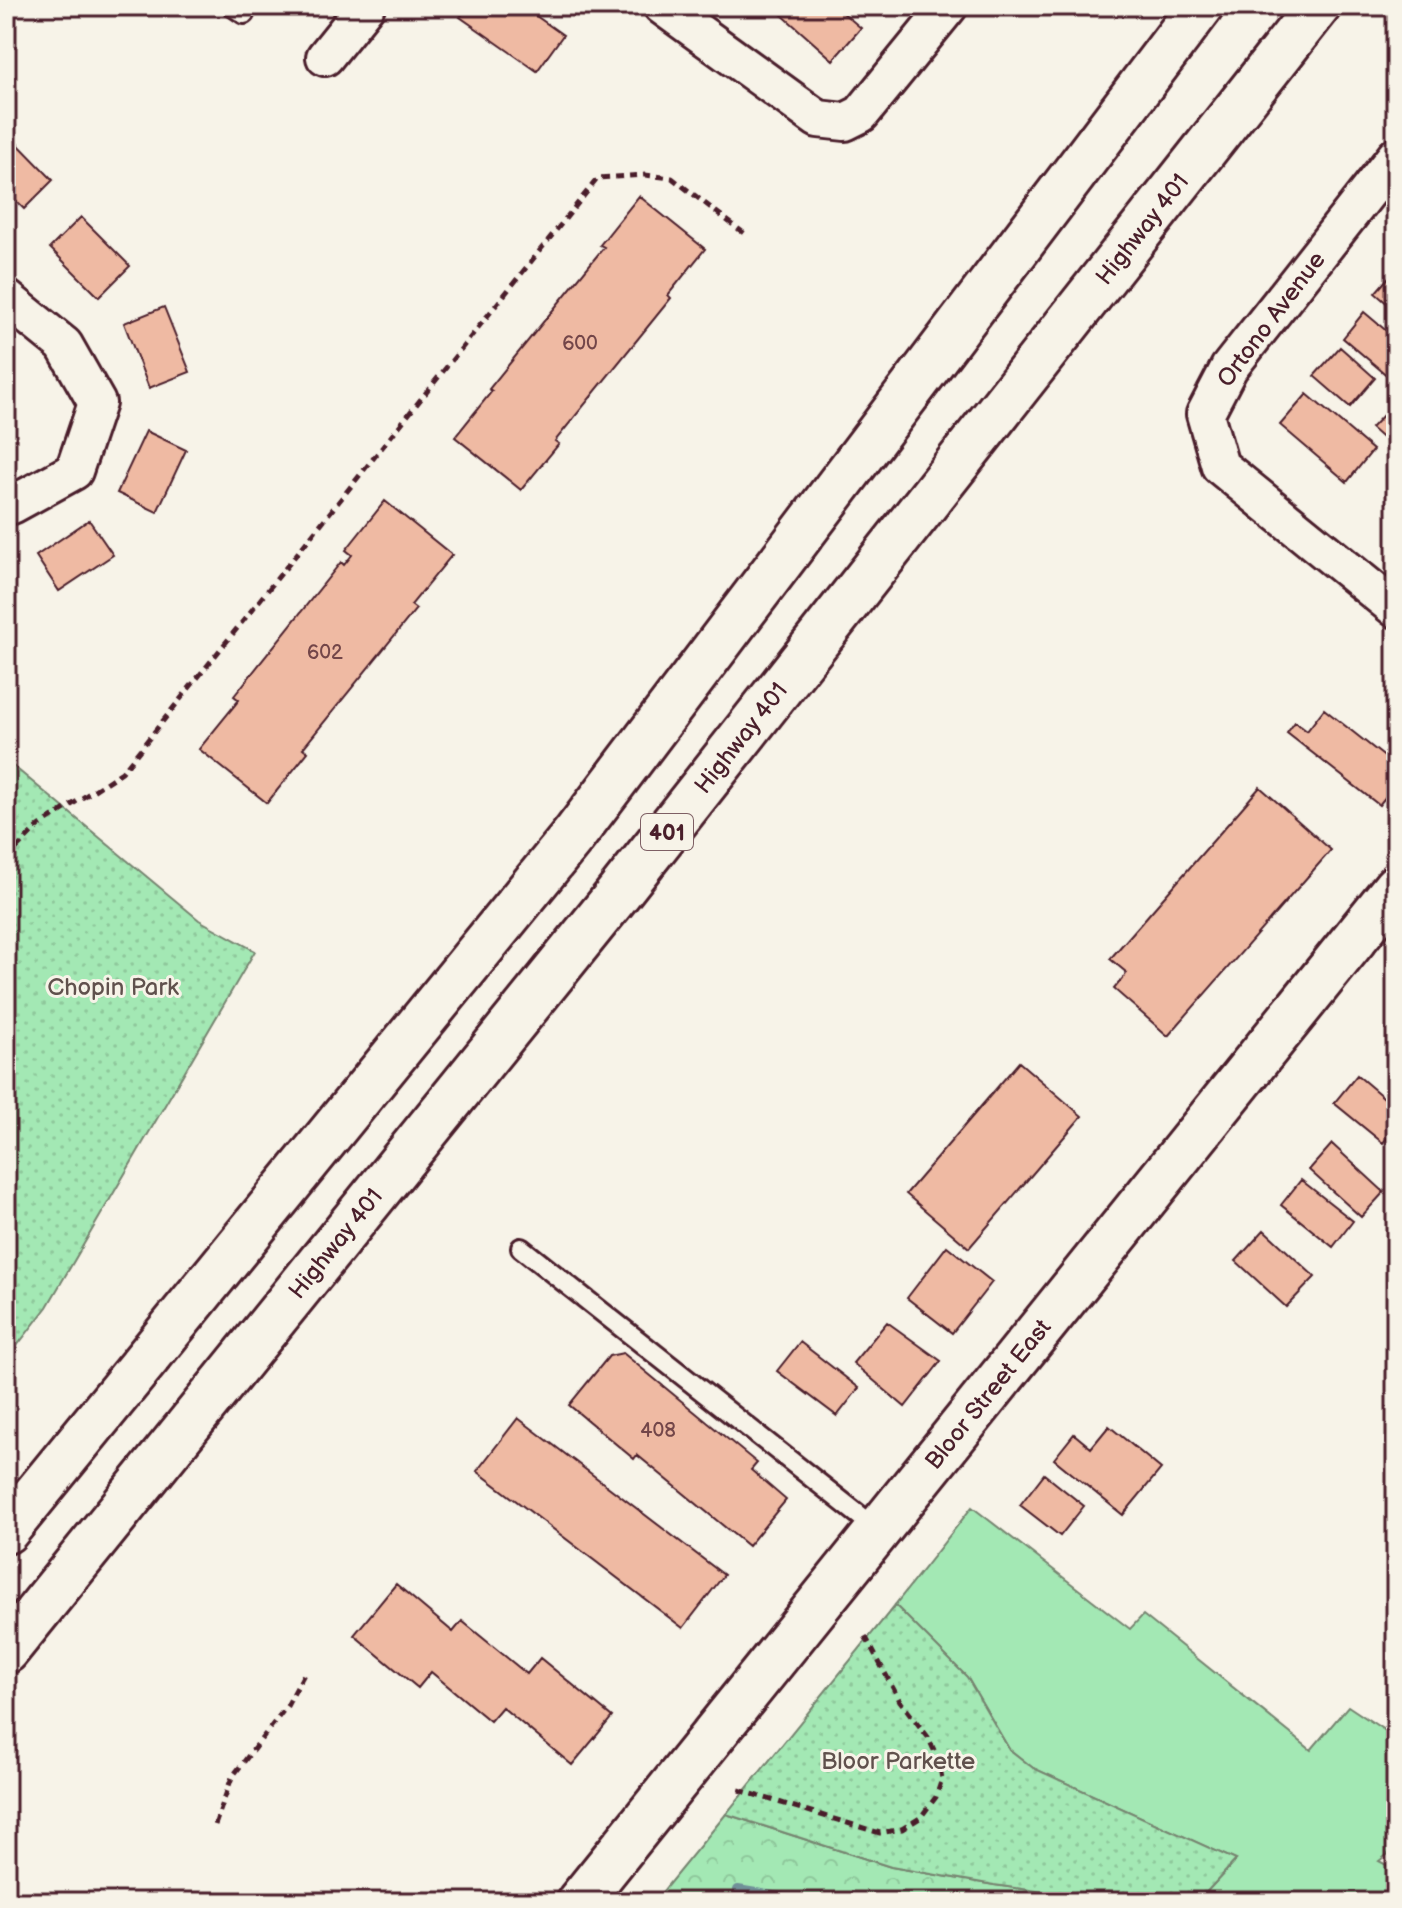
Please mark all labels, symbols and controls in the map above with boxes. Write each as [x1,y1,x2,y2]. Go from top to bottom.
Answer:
street label: Highway 401 [1090,168,1195,291]
street label: Ortono Avenue [1211,246,1332,393]
house number: 600 [562,332,598,356]
house number: 602 [307,641,343,665]
street label: Highway 401 [688,677,794,800]
road number: 401 [641,814,693,850]
park label: Chopin Park [47,973,179,1002]
street label: Highway 401 [283,1183,389,1305]
street label: Bloor Street East [919,1313,1058,1475]
house number: 408 [640,1419,676,1443]
park label: Bloor Parkette [821,1747,975,1776]

